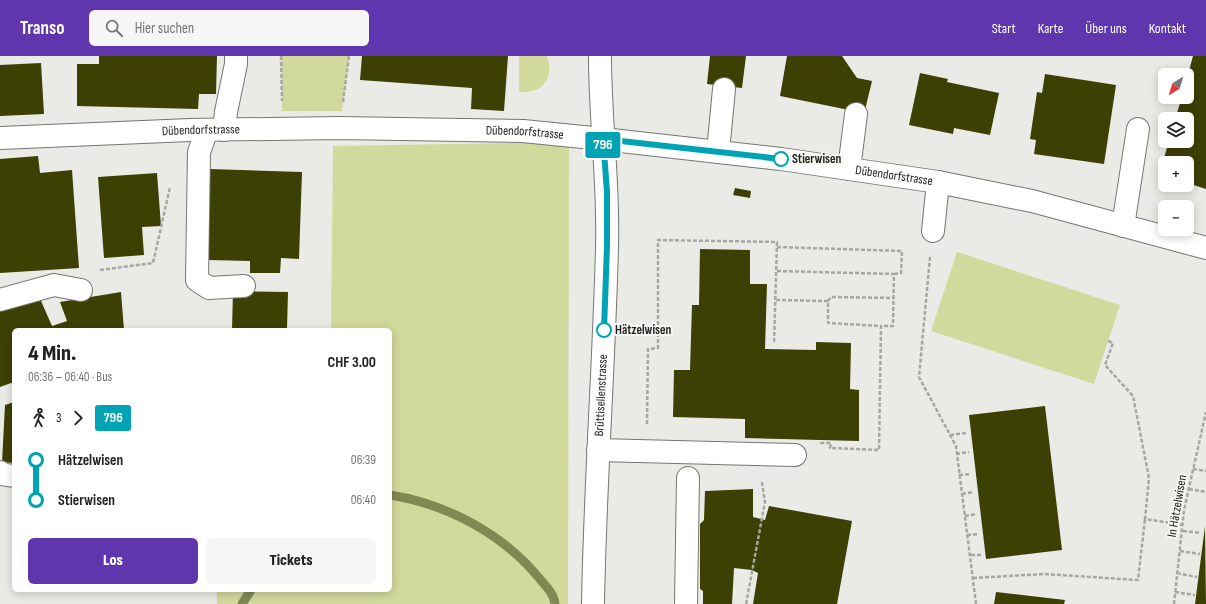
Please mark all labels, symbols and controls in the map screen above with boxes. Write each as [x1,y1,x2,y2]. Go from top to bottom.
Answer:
search box [89,10,369,46]
text: Transo [20,17,65,40]
icon: search [103,17,125,39]
text: Hier suchen [135,19,194,38]
text: Start [992,20,1016,37]
text: Karte [1038,20,1063,37]
text: Über uns [1085,20,1127,37]
text: Kontakt [1149,20,1186,37]
north arrow [1158,68,1194,104]
map controls [1158,68,1194,236]
button: layers [1158,112,1194,148]
street label: Dübendorfstrasse [161,121,240,139]
street label: Dübendorfstrasse [486,122,564,143]
line badge: 796 [580,132,626,158]
text: 796 [593,136,613,153]
marker: Stierwisen [773,151,789,167]
place label: Stierwisen [792,151,842,167]
button: + [1158,156,1194,192]
street label: Dübendorfstrasse [854,162,934,189]
button: − [1158,200,1194,236]
marker: Hätzelwisen [596,322,612,338]
place label: Hätzelwisen [615,322,672,338]
text: 4 Min. [28,340,76,367]
text: CHF 3.00 [328,353,376,372]
street label: Brüttisellenstrasse [591,354,611,437]
text: 06:36 – 06:40 · Bus [28,369,112,385]
icon: walk [28,407,50,429]
icon: forward [67,407,89,429]
text: 796 [103,409,123,426]
text: 3 [56,410,61,426]
text: Hätzelwisen [58,451,123,470]
text: 06:39 [351,452,376,468]
street label: In Hätzelwisen [1164,473,1190,539]
text: Stierwisen [58,491,115,510]
text: 06:40 [351,492,376,508]
button: Los [28,538,198,584]
button: Tickets [206,538,376,584]

